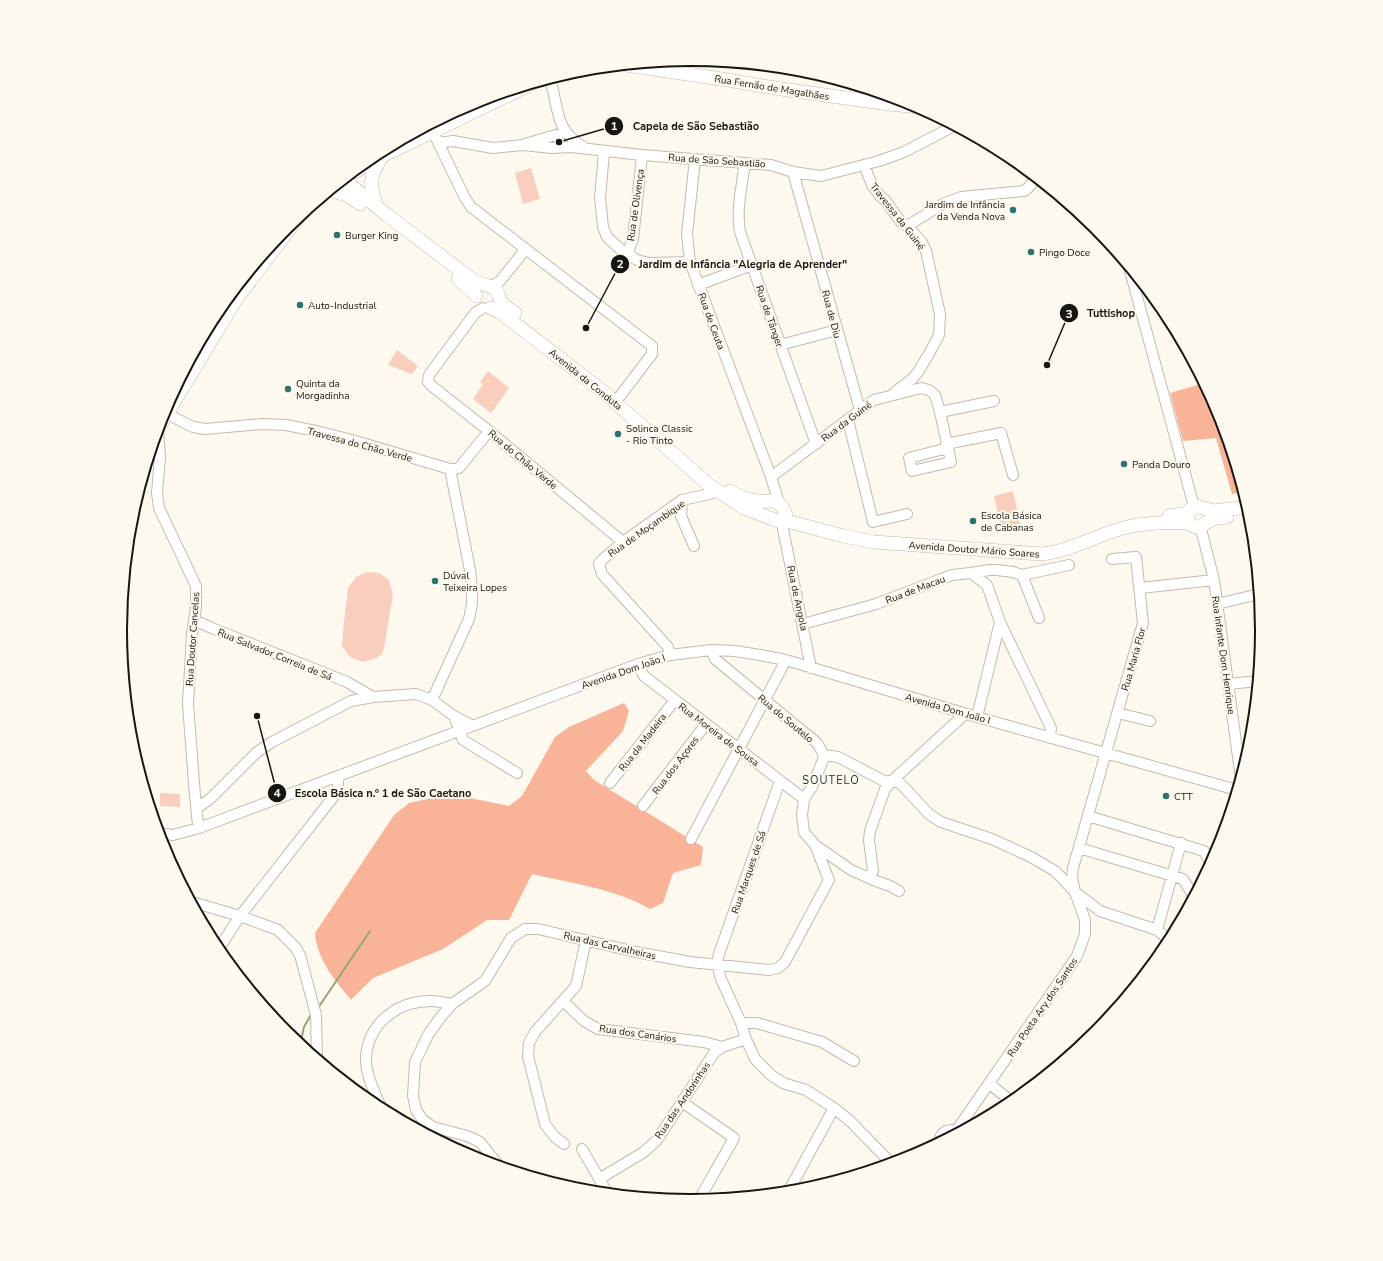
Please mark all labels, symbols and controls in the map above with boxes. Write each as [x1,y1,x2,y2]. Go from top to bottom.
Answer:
street label: Rua Fernão de Magalhães [713,72,831,104]
callout: Capela de São Sebastião [604,115,767,138]
text: 1 [610,118,618,134]
text: Capela de São Sebastião [633,119,759,134]
street label: Rua de São Sebastião [668,151,766,171]
street label: Rua de Olivença [624,168,648,242]
street label: Travessa da Guiné [867,180,928,253]
place label: Jardim de Infância da Venda Nova [924,198,1005,224]
marker: Jardim de Infância da Venda Nova [1008,205,1018,215]
place label: Burger King [345,229,398,243]
marker: Burger King [332,230,342,240]
place label: Pingo Doce [1039,246,1090,260]
marker: Pingo Doce [1026,247,1036,257]
callout: Jardim de Infância "Alegria de Aprender" [610,252,855,275]
text: 2 [616,256,624,272]
text: Jardim de Infância "Alegria de Aprender" [638,257,847,272]
street label: Rua de Tânger [752,283,786,350]
street label: Rua de Diu [818,289,844,340]
street label: Rua de Ceuta [694,291,728,352]
place label: Auto-Industrial [308,299,376,313]
marker: Auto-Industrial [295,300,305,310]
callout: Tuttishop [1059,302,1143,325]
text: 3 [1065,306,1073,322]
text: Tuttishop [1087,306,1135,321]
street label: Avenida da Conduta [546,346,625,414]
place label: Quinta da Morgadinha [296,377,350,403]
marker: Quinta da Morgadinha [283,384,293,394]
street label: Rua da Guiné [818,398,875,445]
place label: Solinca Classic - Rio Tinto [626,422,693,448]
street label: Travessa do Chão Verde [306,424,414,466]
street label: Rua do Chão Verde [485,427,560,493]
marker: Solinca Classic - Rio Tinto [613,429,623,439]
place label: Panda Douro [1132,458,1191,472]
marker: Panda Douro [1119,459,1129,469]
street label: Rua de Moçambique [605,497,688,561]
place label: Escola Básica de Cabanas [981,509,1042,535]
marker: Escola Básica de Cabanas [968,516,978,526]
street label: Avenida Doutor Mário Soares [908,538,1040,562]
street label: Rua de Angola [783,564,811,632]
place label: Dúval Teixeira Lopes [443,569,507,595]
street label: Rua de Macau [883,572,947,608]
marker: Dúval Teixeira Lopes [430,576,440,586]
street label: Rua Doutor Cancelas [183,591,203,687]
street label: Rua Infante Dom Henrique [1208,595,1238,715]
street label: Rua Salvador Correia de Sá [215,626,334,684]
street label: Rua Maria Flor [1118,626,1150,693]
street label: Avenida Dom João I [579,651,667,693]
street label: Avenida Dom João I [903,690,992,728]
street label: Rua do Soutelo [755,691,816,746]
street label: Rua Moreira de Sousa [675,700,762,770]
street label: Rua da Madeira [616,711,670,775]
street label: Rua dos Açores [649,733,703,798]
district label: SOUTELO [802,773,860,788]
callout: Escola Básica n.º 1 de São Caetano [267,781,479,804]
text: 4 [273,785,281,801]
text: Escola Básica n.º 1 de São Caetano [295,786,471,801]
place label: CTT [1174,790,1193,804]
marker: CTT [1161,791,1171,801]
street label: Rua Marques de Sá [728,829,770,916]
street label: Rua das Carvalheiras [562,929,658,963]
street label: Rua Poeta Ary dos Santos [1004,955,1081,1060]
street label: Rua dos Canários [598,1022,678,1046]
street label: Rua das Andorinhas [652,1059,714,1142]

